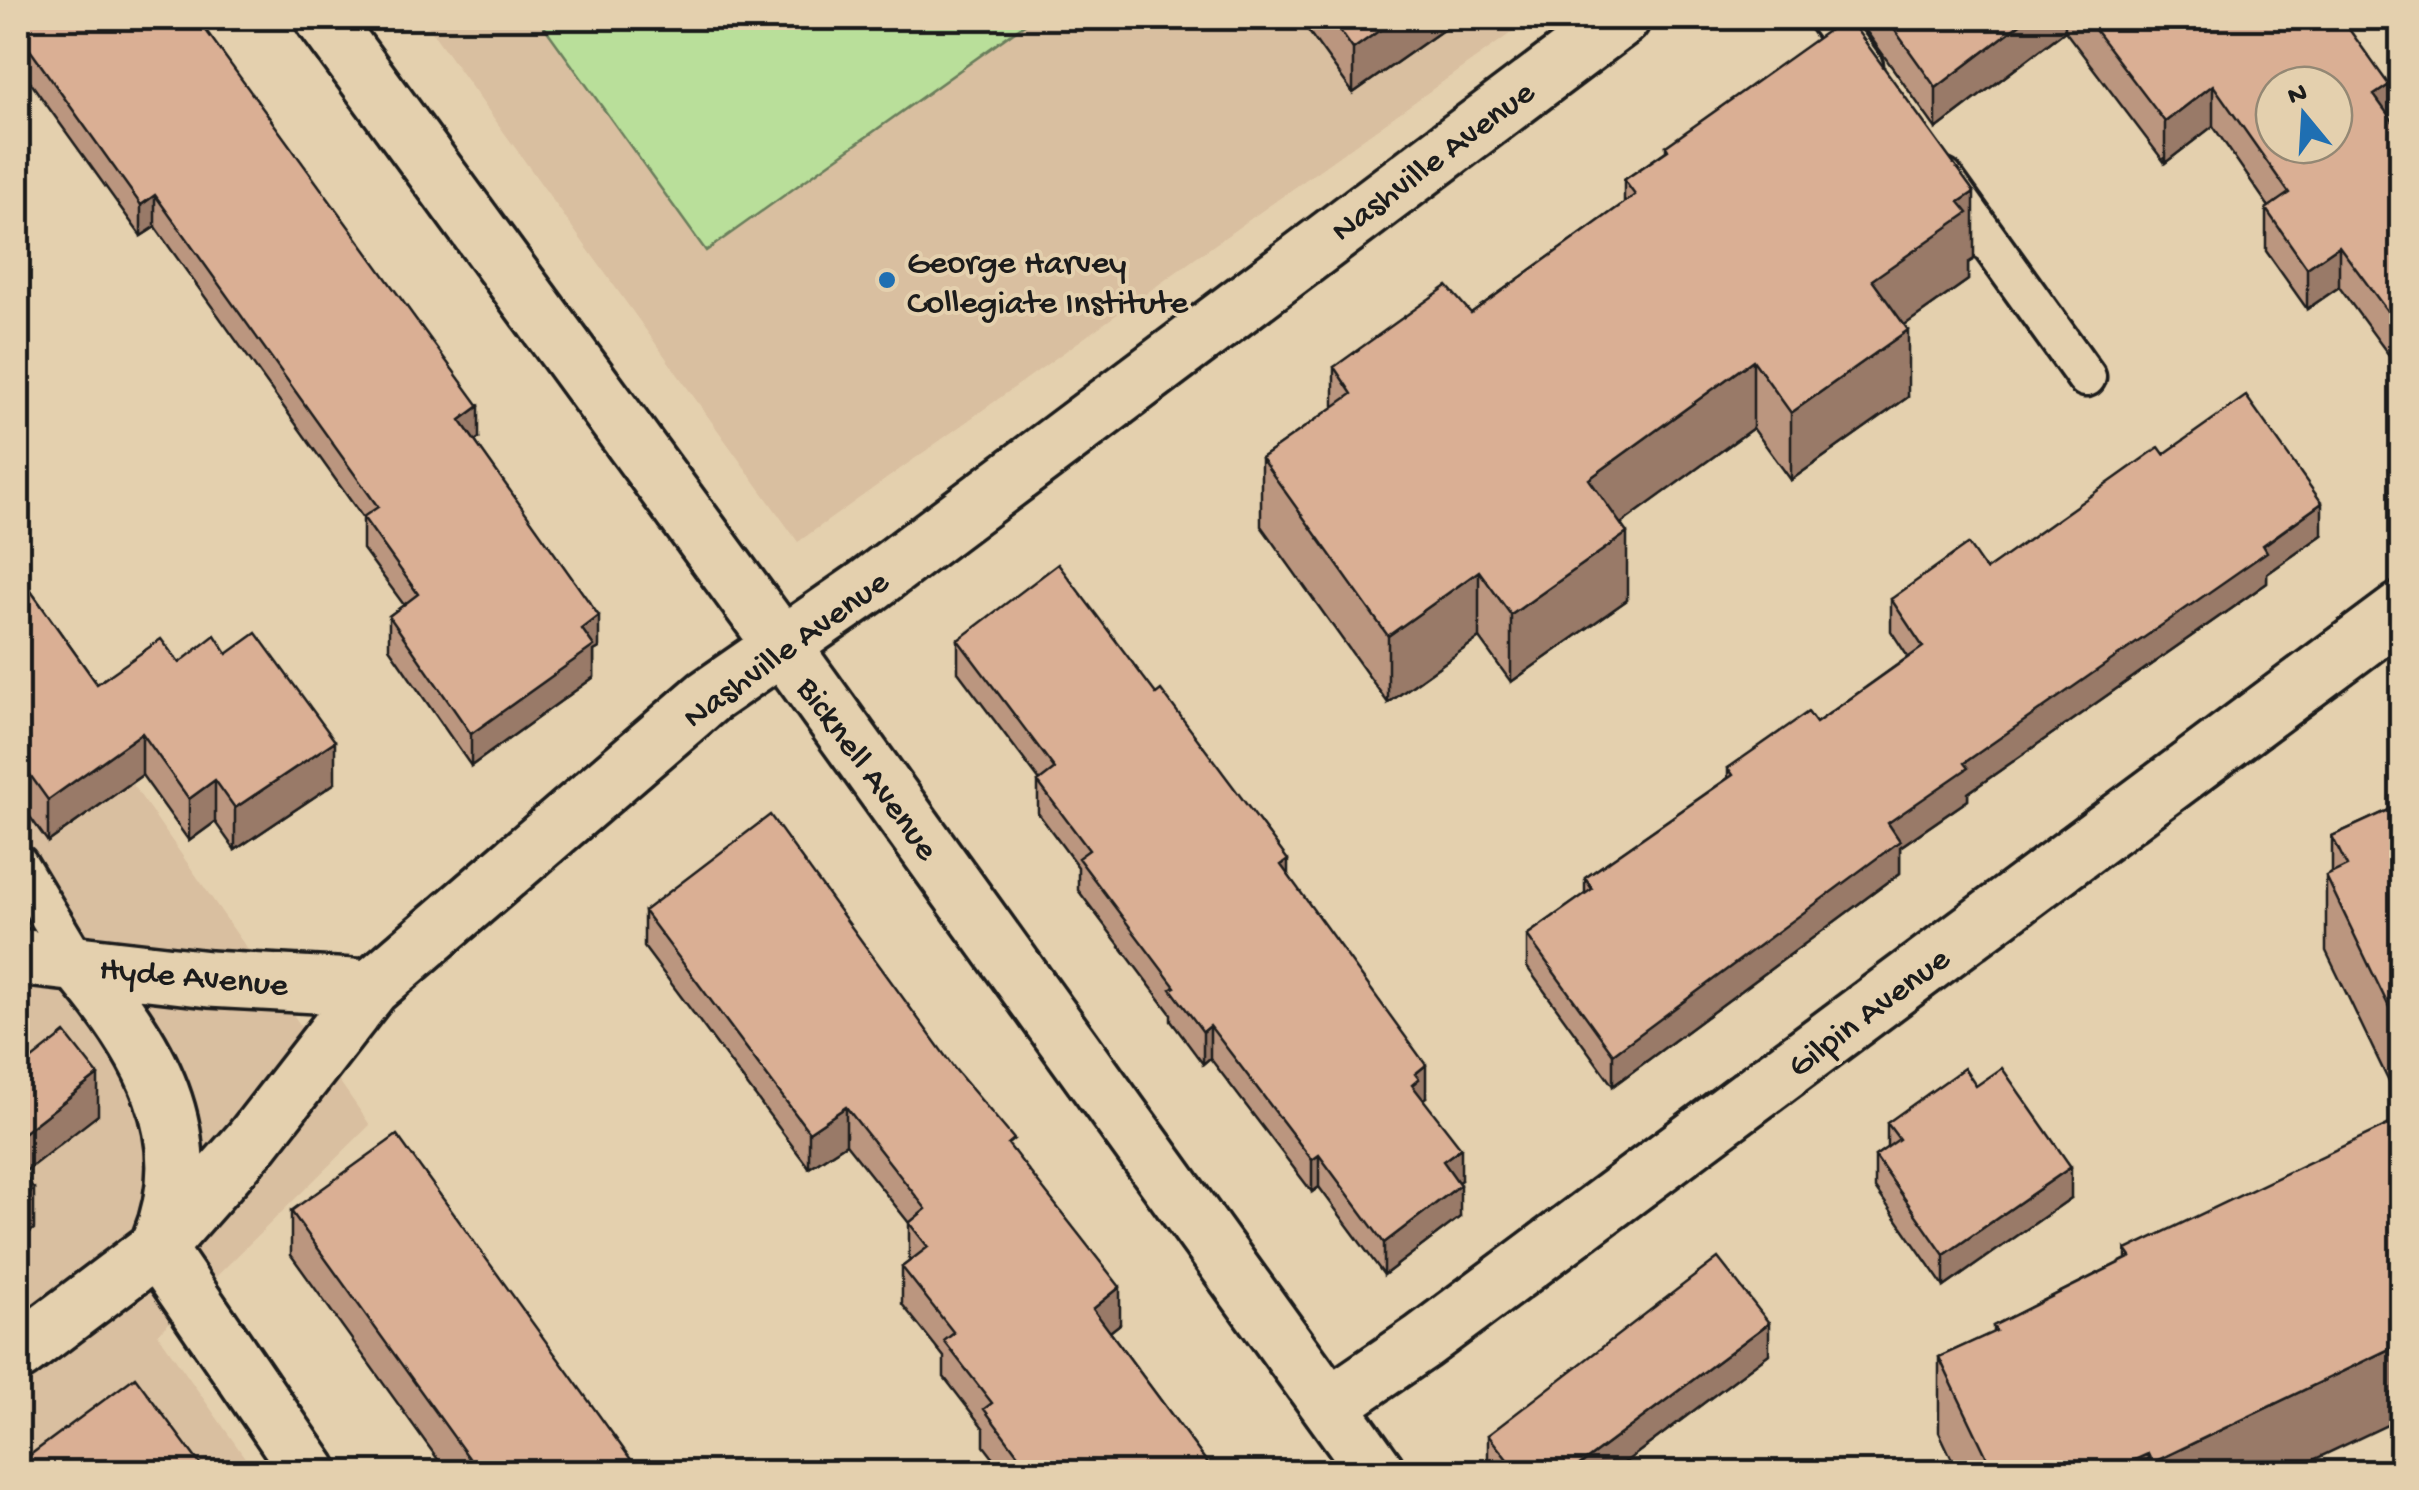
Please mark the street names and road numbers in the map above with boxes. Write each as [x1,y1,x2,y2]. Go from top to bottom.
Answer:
street label: Nashville Avenue [1325,73,1545,253]
street label: Nashville Avenue [676,563,899,740]
street label: Bicknell Avenue [785,670,946,871]
street label: Gilpin Avenue [1781,940,1960,1089]
street label: Hyde Avenue [97,951,291,1008]

